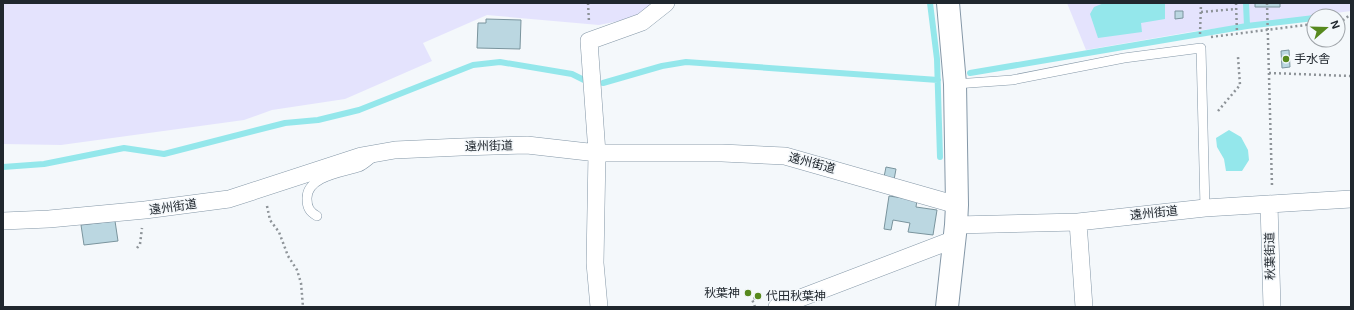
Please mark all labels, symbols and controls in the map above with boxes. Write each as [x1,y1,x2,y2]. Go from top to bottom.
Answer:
north arrow [1306,8,1346,48]
text: N [1328,19,1342,30]
place label: 手水舎 [1294,52,1330,66]
marker: 手水舎 [1281,54,1291,64]
street label: 遠州街道 [465,139,513,153]
street label: 遠州街道 [787,150,837,176]
street label: 遠州街道 [148,197,198,217]
street label: 遠州街道 [1129,204,1179,222]
street label: 秋葉街道 [1263,232,1277,280]
place label: 秋葉神 [704,286,740,300]
marker: 秋葉神 [743,288,753,298]
place label: 代田秋葉神 [766,289,826,303]
marker: 代田秋葉神 [753,291,763,301]

